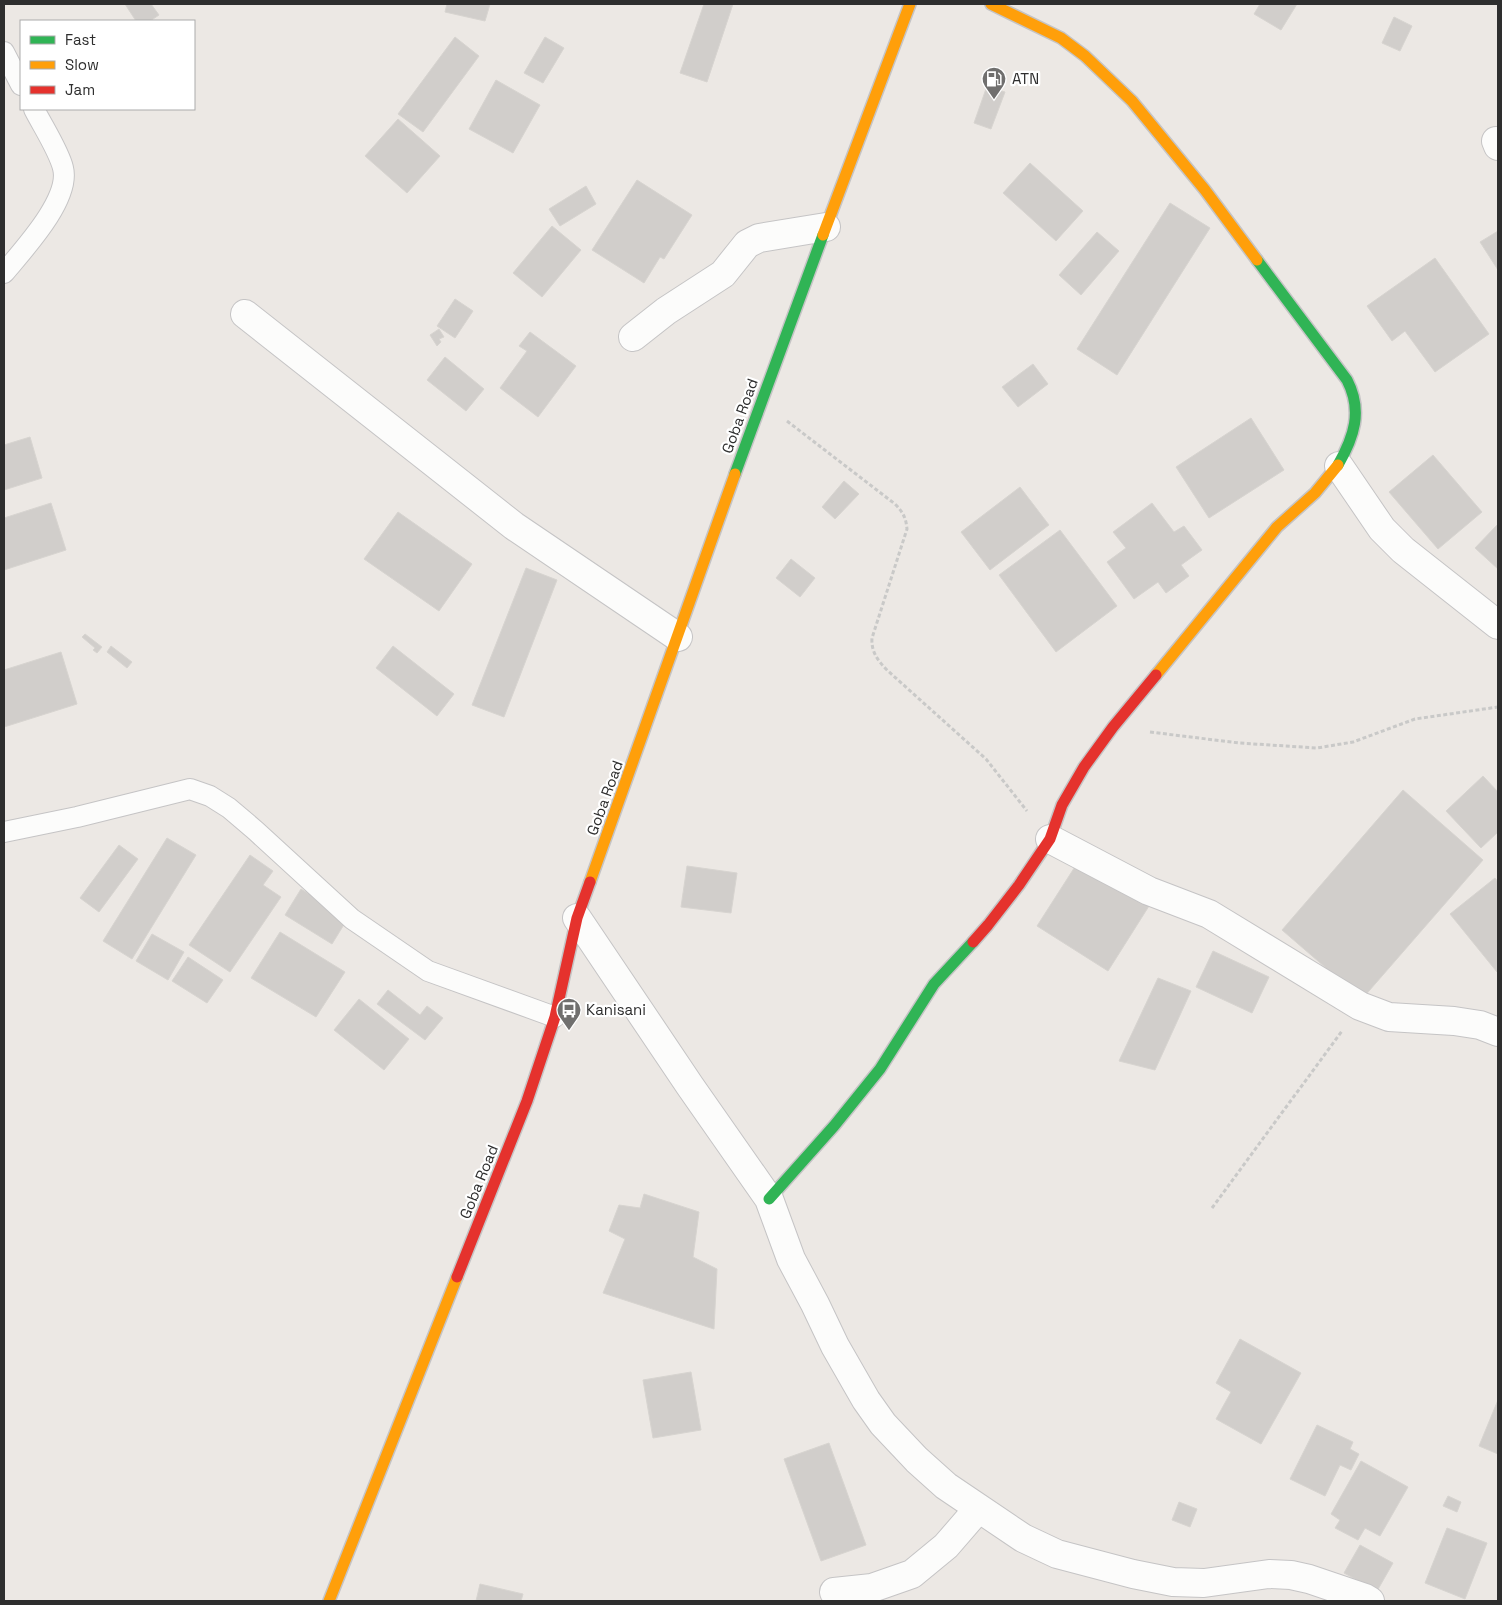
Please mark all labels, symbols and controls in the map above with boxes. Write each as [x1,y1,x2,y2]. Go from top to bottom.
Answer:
legend [20,20,195,110]
text: Fast [65,30,96,49]
text: Slow [65,55,99,74]
fuel station icon: ATN [981,66,1007,100]
place label: ATN [1012,69,1039,88]
text: Jam [65,80,95,99]
street label: Goba Road [717,376,762,456]
street label: Goba Road [582,758,627,838]
bus stop icon: Kanisani [556,997,582,1031]
place label: Kanisani [586,1000,646,1019]
street label: Goba Road [455,1142,502,1222]

